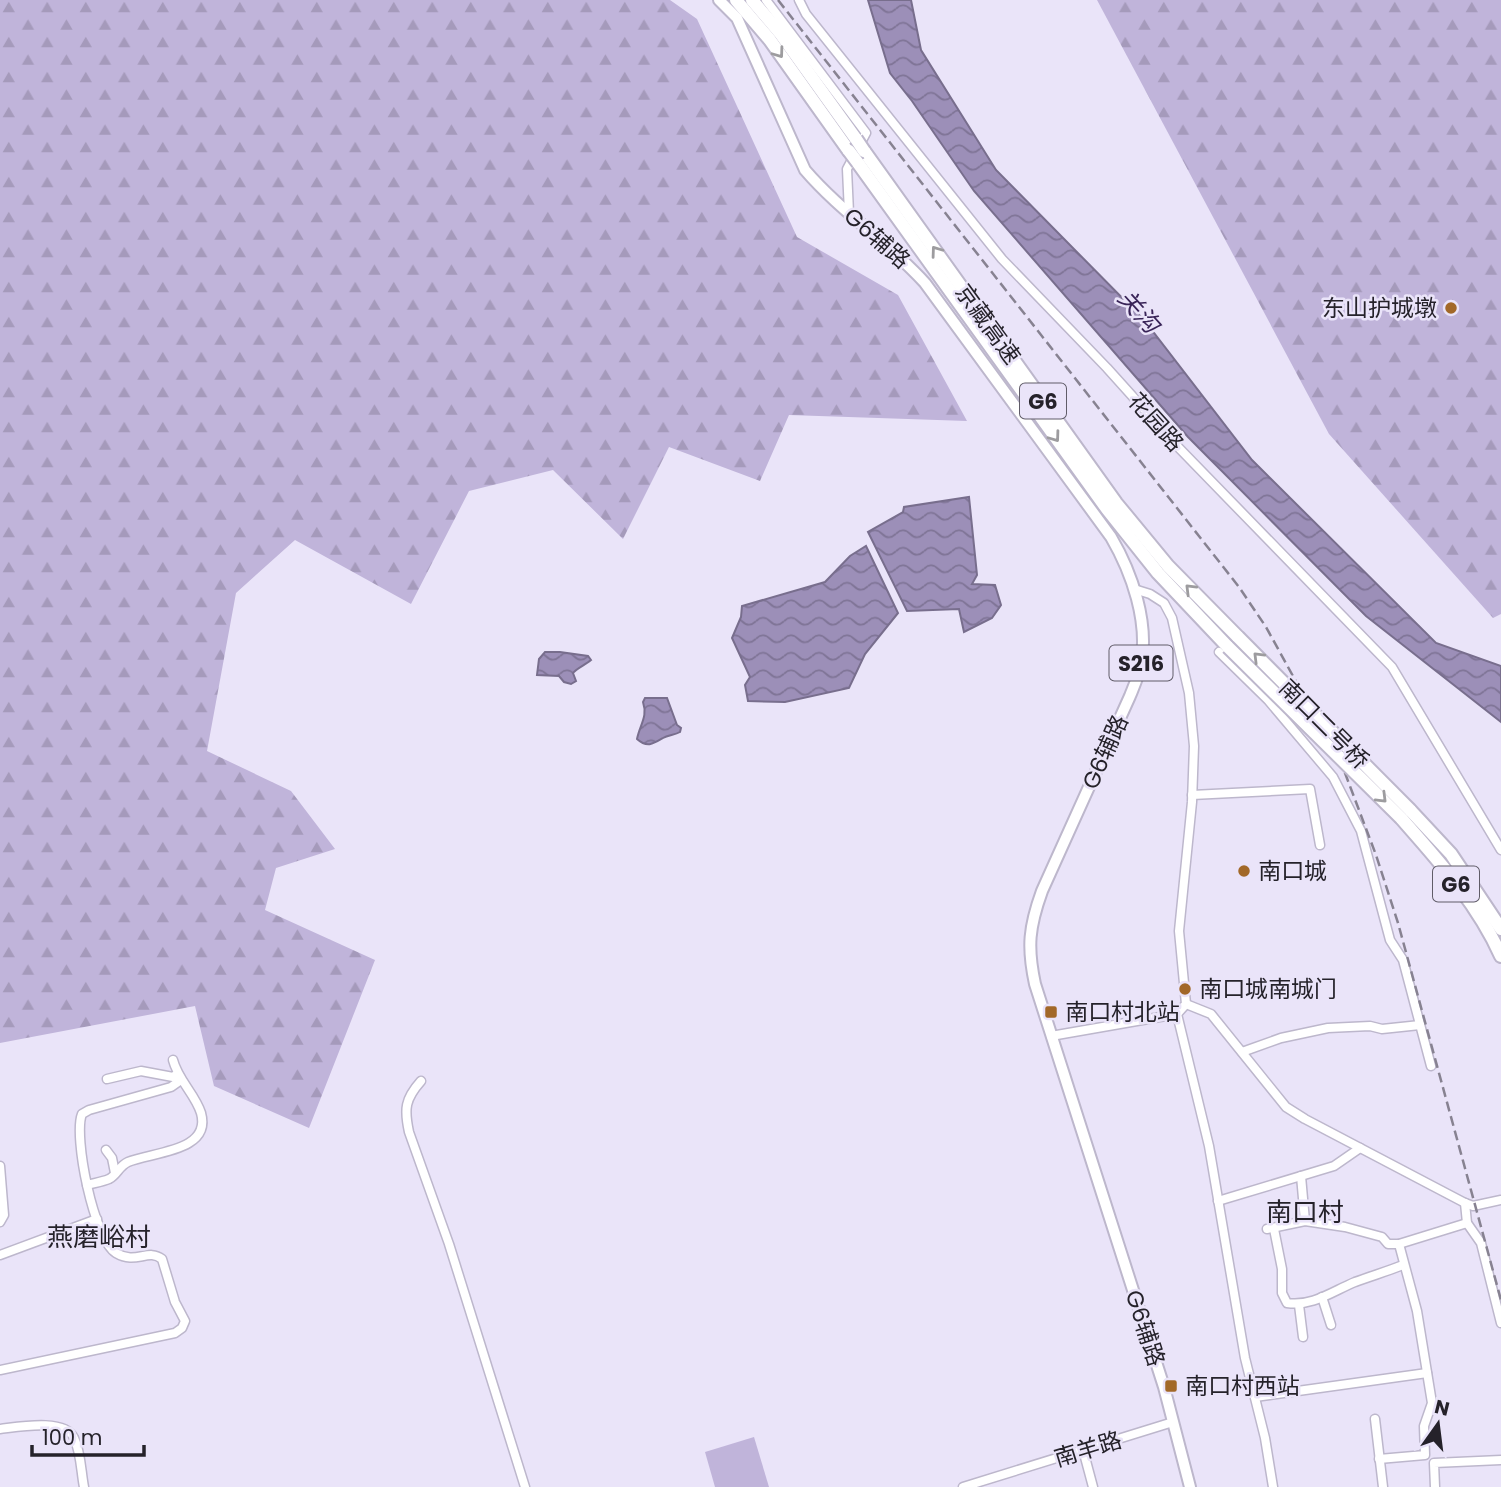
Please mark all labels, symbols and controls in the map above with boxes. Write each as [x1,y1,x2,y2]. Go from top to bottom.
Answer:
one-way arrow [771,45,783,57]
street label: G6辅路 [837,200,917,276]
one-way arrow [932,246,944,259]
street label: 京藏高速 [948,277,1028,371]
water label: 关沟 [1111,282,1169,342]
place label: 东山护城墩 [1322,292,1437,324]
marker: 东山护城墩 [1443,300,1459,316]
road number: G6 [1020,384,1066,418]
street label: 花园路 [1121,386,1191,458]
one-way arrow [1047,429,1059,442]
one-way arrow [1186,585,1198,597]
road number: S216 [1110,646,1172,680]
one-way arrow [1253,653,1266,666]
street label: 南口二号桥 [1272,672,1376,776]
street label: G6辅路 [1074,710,1136,794]
one-way arrow [1373,790,1386,803]
place label: 南口城 [1258,855,1327,887]
marker: 南口城 [1236,863,1252,879]
road number: G6 [1433,866,1479,902]
place label: 南口城南城门 [1199,973,1337,1005]
marker: 南口城南城门 [1177,981,1193,997]
place label: 南口村北站 [1065,996,1180,1028]
marker: 南口村北站 [1043,1004,1059,1020]
district label: 南口村 [1266,1194,1344,1230]
district label: 燕磨峪村 [47,1219,151,1255]
street label: G6辅路 [1118,1286,1172,1370]
place label: 南口村西站 [1185,1370,1300,1402]
marker: 南口村西站 [1163,1378,1179,1394]
north arrow [1403,1389,1473,1459]
text: N [1432,1393,1452,1423]
scale bar [32,1414,144,1458]
text: 100 m [42,1423,102,1452]
street label: 南羊路 [1050,1424,1126,1474]

